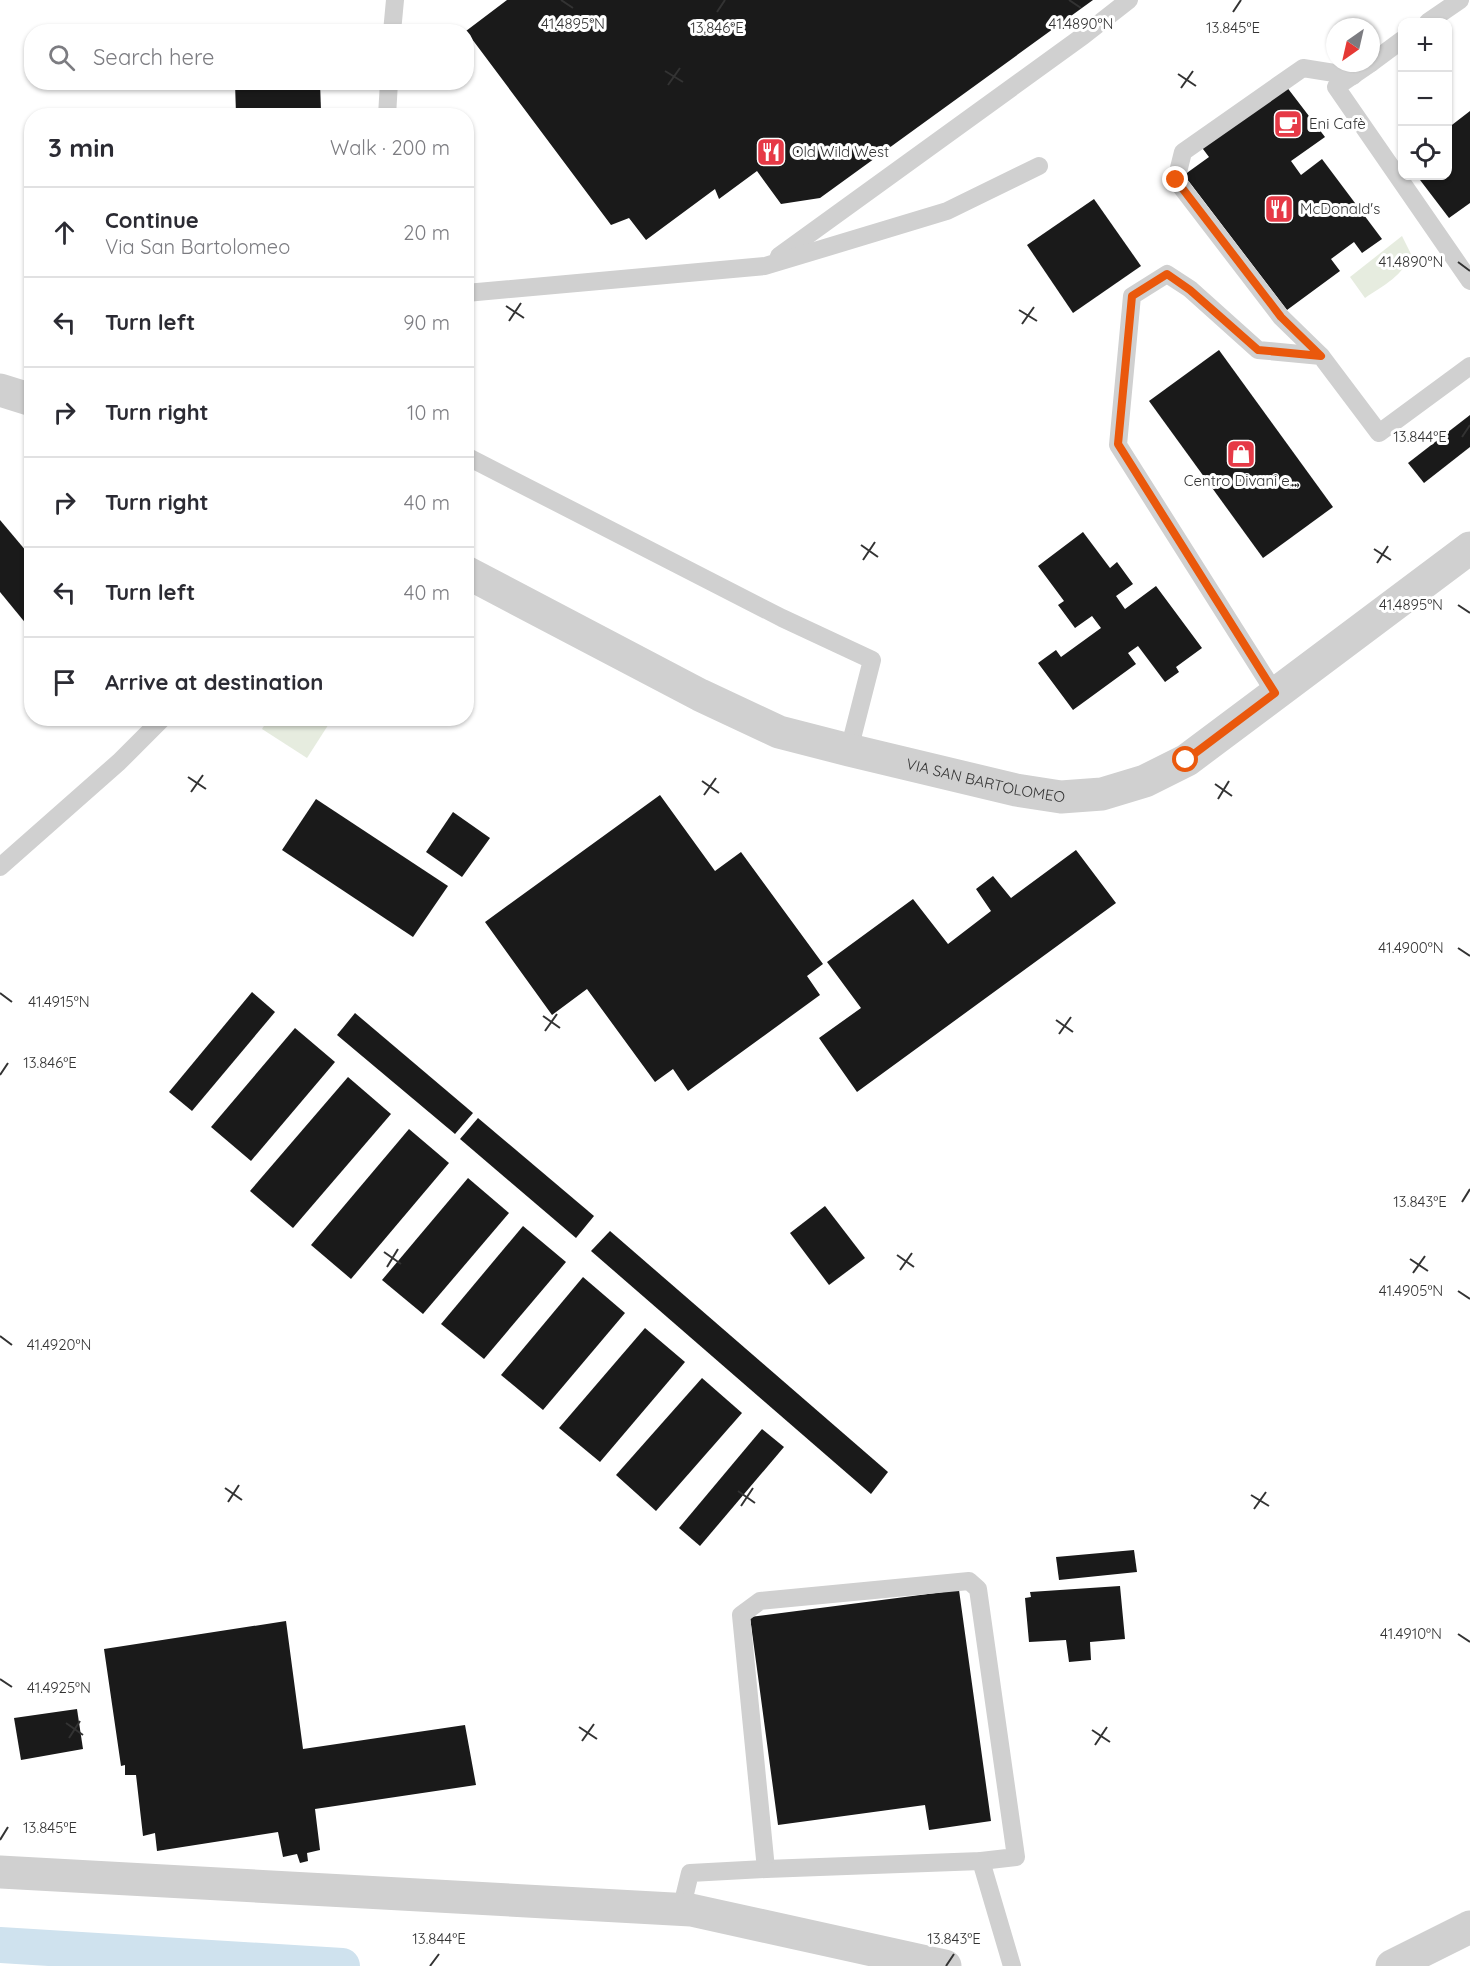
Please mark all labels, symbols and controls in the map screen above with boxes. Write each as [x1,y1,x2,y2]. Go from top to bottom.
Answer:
text: 41.4895°N [541,14,605,33]
text: 41.4890°N [1049,14,1113,33]
text: 13.846°E [690,18,744,37]
text: 13.845°E [1206,18,1260,37]
north arrow [1326,18,1380,72]
map controls [1398,18,1452,180]
button: + [1398,18,1452,72]
search box [24,24,474,90]
icon: search [45,41,78,74]
text: Search here [93,43,214,71]
button: − [1398,72,1452,126]
cafe icon: Eni Cafè [1272,108,1304,140]
place label: Eni Cafè [1309,114,1366,133]
button: locate [1398,126,1452,180]
text: 3 min [48,131,115,164]
text: Walk · 200 m [330,135,450,160]
restaurant icon: Old Wild West [755,136,787,168]
place label: Old Wild West [792,142,889,161]
route end [1162,166,1188,192]
restaurant icon: McDonald's [1263,193,1295,225]
place label: McDonald's [1300,199,1380,218]
text: Continue [105,206,199,234]
icon: ahead [48,216,81,249]
text: 20 m [403,220,450,245]
text: Via San Bartolomeo [105,234,290,259]
text: 41.4890°N [1379,252,1443,271]
icon: left [48,306,81,339]
text: Turn left [105,308,195,336]
text: 90 m [403,310,450,335]
icon: right [48,396,81,429]
text: Turn right [105,398,209,426]
text: 10 m [407,400,450,425]
text: 13.844°E [1393,427,1447,446]
shop icon: Centro Divani e… [1225,438,1257,470]
place label: Centro Divani e… [1184,471,1298,490]
icon: right [48,486,81,519]
text: Turn right [105,488,209,516]
text: 40 m [404,490,450,515]
icon: left [48,576,81,609]
text: Turn left [105,578,195,606]
text: 40 m [404,580,450,605]
text: 41.4895°N [1379,595,1443,614]
icon: arrive [48,666,81,699]
text: Arrive at destination [105,668,323,696]
route start [1172,746,1198,772]
street label: VIA SAN BARTOLOMEO [904,754,1066,806]
text: 41.4900°N [1378,938,1444,957]
text: 41.4915°N [28,992,90,1011]
text: 13.846°E [23,1053,77,1072]
text: 13.843°E [1393,1192,1447,1211]
text: 41.4905°N [1379,1281,1443,1300]
text: 41.4920°N [27,1335,91,1354]
text: 41.4910°N [1380,1624,1442,1643]
text: 41.4925°N [27,1678,91,1697]
text: 13.845°E [23,1818,77,1837]
text: 13.844°E [412,1929,466,1948]
text: 13.843°E [927,1929,981,1948]

